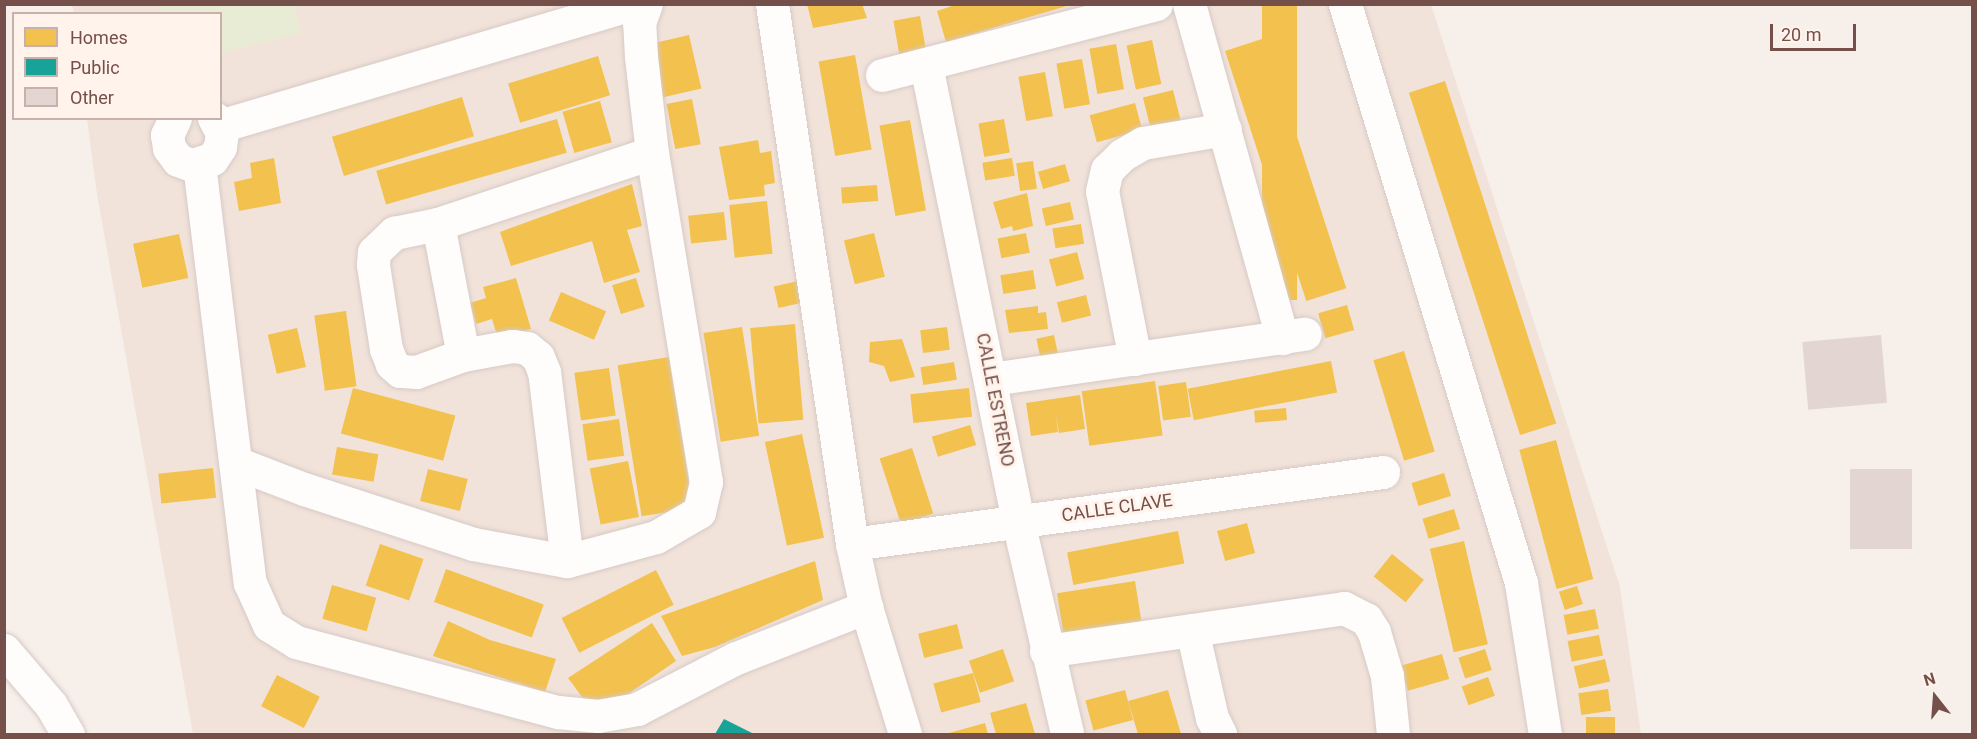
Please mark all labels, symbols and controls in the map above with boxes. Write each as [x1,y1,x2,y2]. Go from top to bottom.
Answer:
legend [12,12,222,120]
scale bar [1773,12,1858,50]
text: 20 m [1781,24,1821,45]
text: Homes [70,27,128,48]
text: Public [70,57,120,78]
text: Other [70,87,114,108]
street label: CALLE ESTRENO [971,331,1019,469]
street label: CALLE CLAVE [1060,490,1174,526]
north arrow [1905,667,1965,727]
text: N [1921,669,1938,690]

